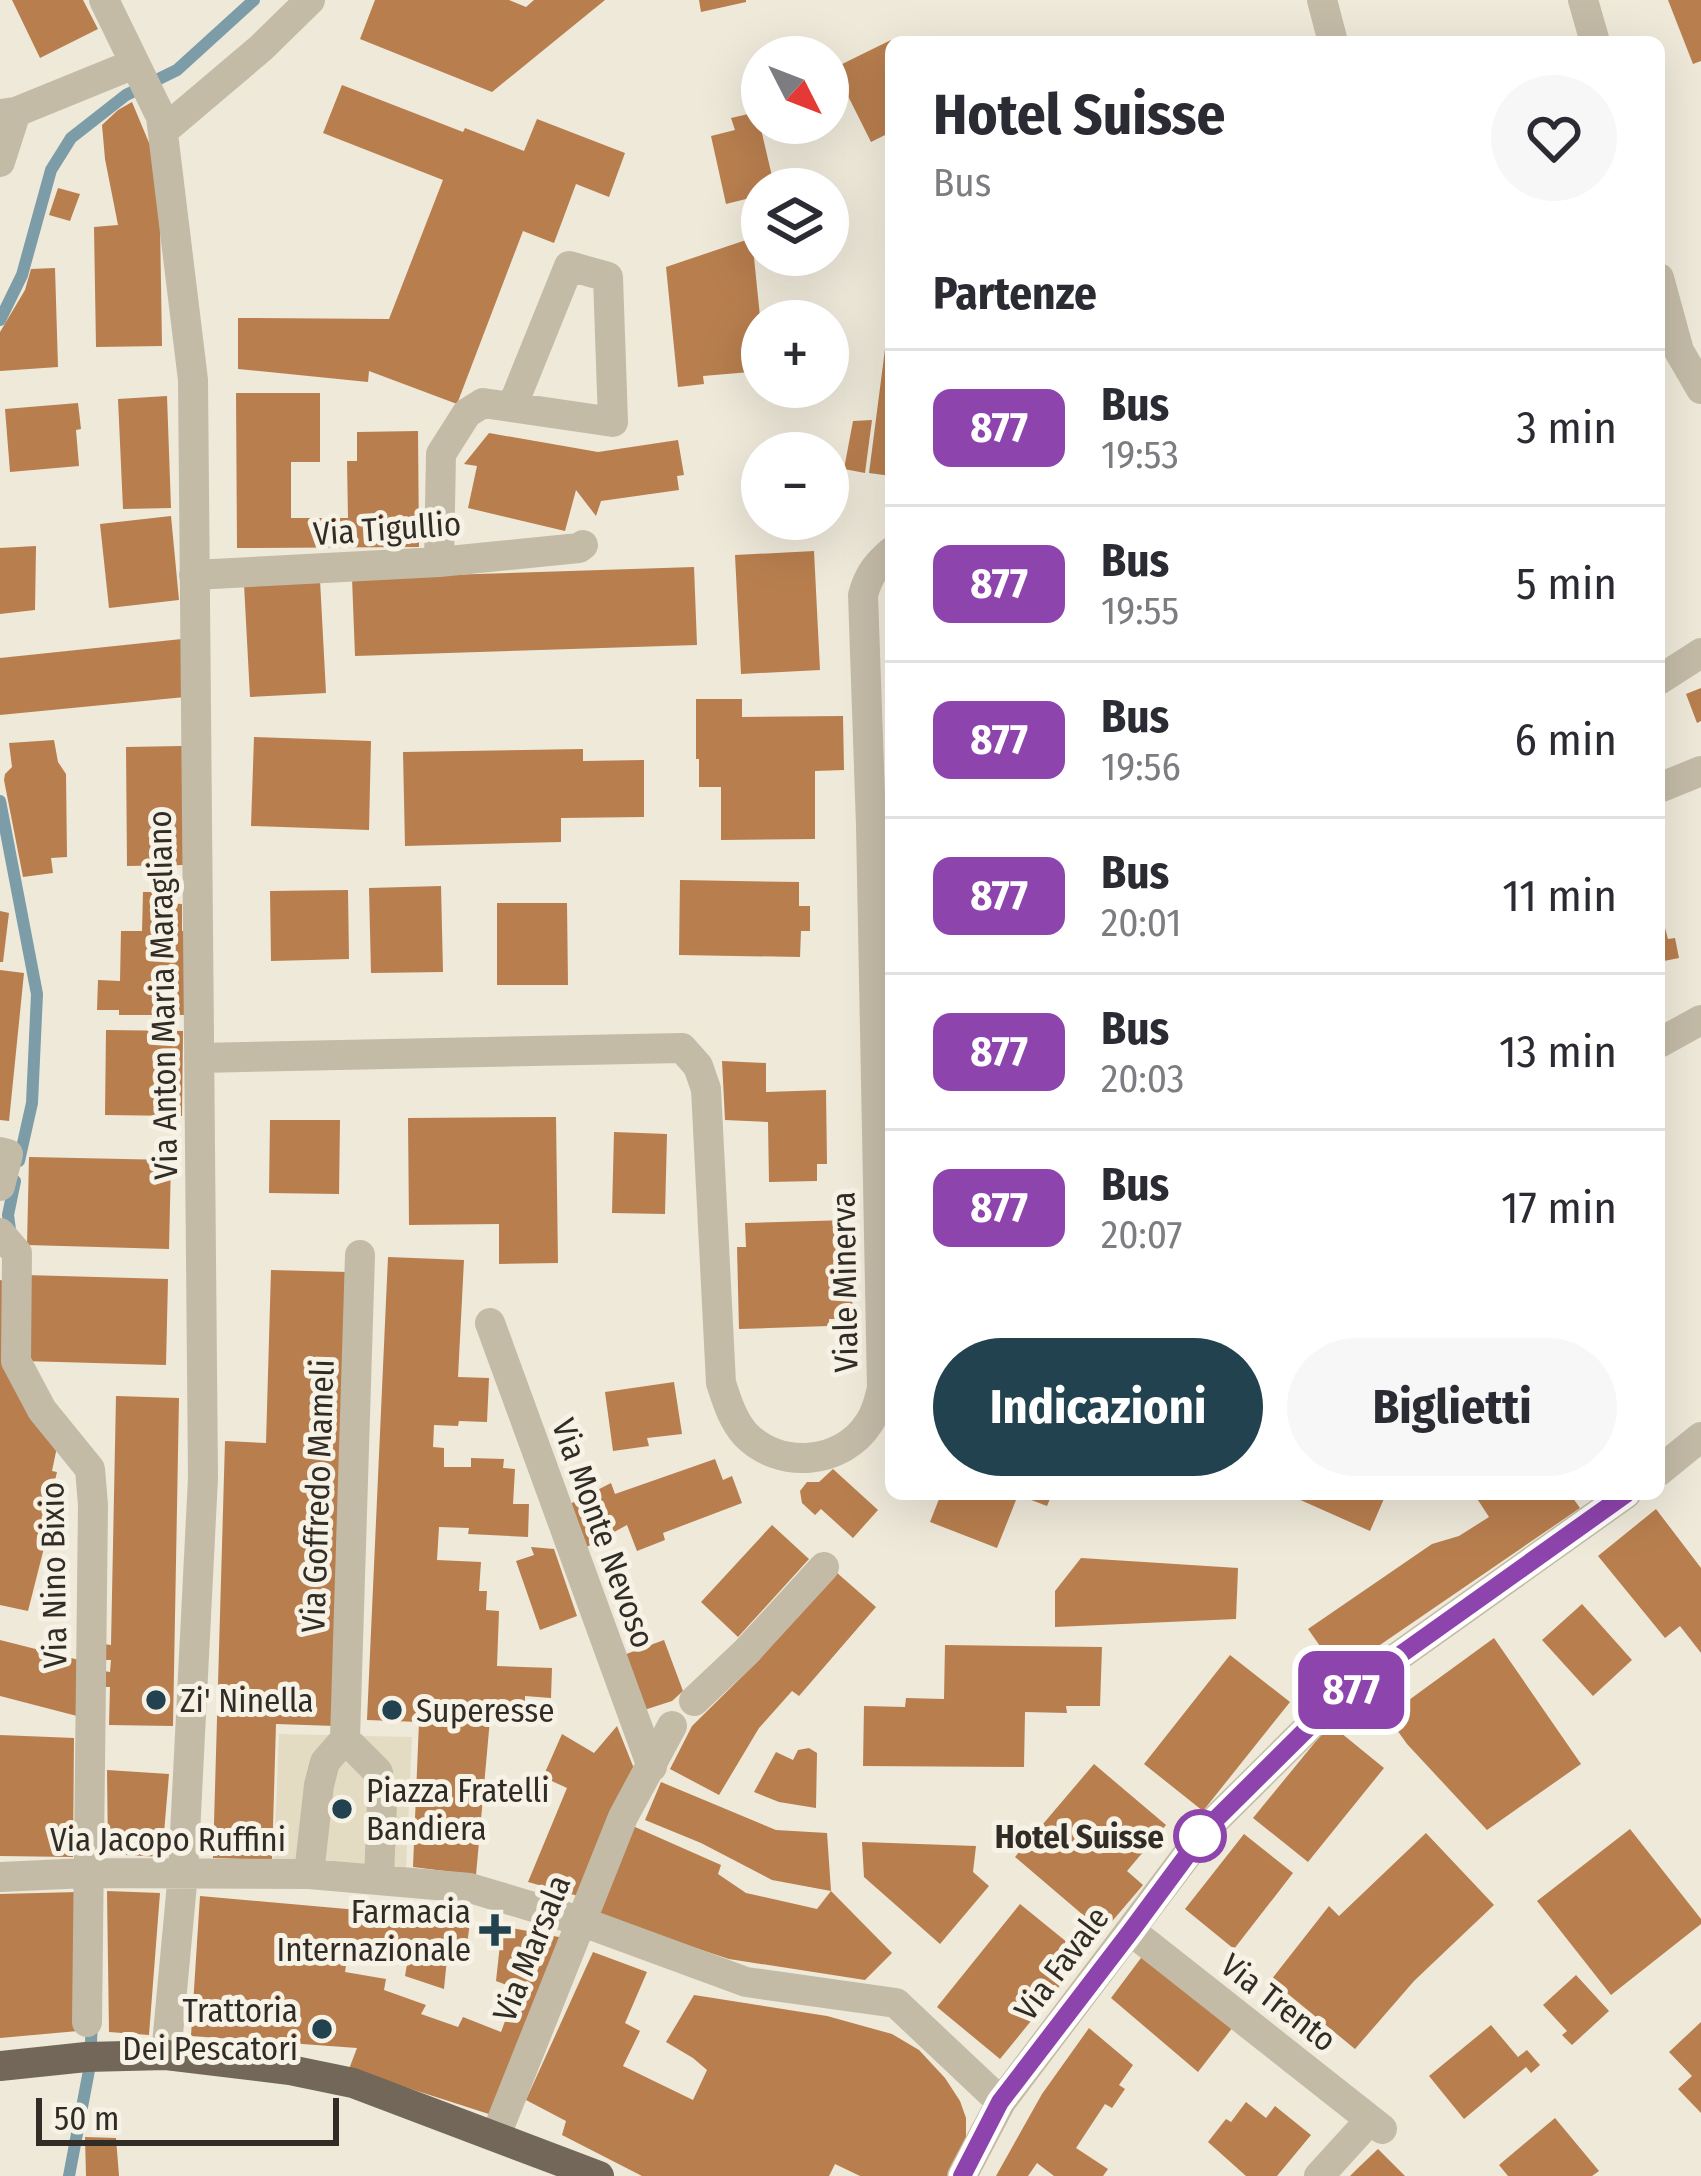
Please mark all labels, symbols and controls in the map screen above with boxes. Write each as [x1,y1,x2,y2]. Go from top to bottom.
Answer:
north arrow [741,36,849,144]
map controls [741,36,849,540]
button: heart [1491,75,1617,201]
text: Hotel Suisse [933,81,1225,149]
text: Bus [933,160,991,206]
button: layers [741,168,849,276]
text: Partenze [933,267,1097,321]
button: + [741,300,849,408]
text: Bus [1101,378,1169,432]
text: 3 min [1516,401,1617,455]
text: 877 [970,403,1028,453]
button: − [741,432,849,540]
text: 19:53 [1101,432,1179,478]
street label: Via Tigullio [312,504,462,554]
text: Bus [1101,534,1169,588]
text: 5 min [1516,557,1617,611]
text: 877 [970,559,1028,609]
text: 19:55 [1101,588,1179,634]
text: Bus [1101,690,1169,744]
text: 6 min [1514,713,1617,767]
text: 877 [970,715,1028,765]
text: 19:56 [1101,744,1181,790]
street label: Via Anton Maria Maragliano [140,810,186,1180]
text: Bus [1101,846,1169,900]
text: 11 min [1502,869,1617,923]
text: 877 [970,871,1028,921]
text: 20:01 [1101,900,1181,946]
text: Bus [1101,1002,1169,1056]
text: 13 min [1499,1025,1617,1079]
text: 877 [970,1027,1028,1077]
text: 20:03 [1101,1056,1184,1102]
text: Bus [1101,1158,1169,1212]
text: 17 min [1501,1181,1617,1235]
text: 877 [970,1183,1028,1233]
street label: Viale Minerva [823,1191,867,1373]
text: 20:07 [1101,1212,1182,1258]
button: Indicazioni [933,1338,1263,1476]
button: Biglietti [1287,1338,1617,1476]
street label: Via Goffredo Mameli [293,1359,343,1633]
street label: Via Monte Nevoso [543,1413,663,1653]
street label: Via Nino Bixio [32,1481,76,1669]
line badge: 877 [1282,1651,1420,1729]
text: 877 [1322,1665,1380,1715]
place label: Zi' Ninella [180,1681,314,1721]
marker: Zi' Ninella [143,1687,169,1713]
place label: Superesse [416,1691,555,1731]
marker: Superesse [379,1697,405,1723]
place label: Piazza Fratelli Bandiera [366,1771,550,1849]
marker: Piazza Fratelli Bandiera [329,1796,355,1822]
marker: Hotel Suisse [1175,1811,1225,1861]
place label: Hotel Suisse [995,1817,1164,1857]
street label: Via Jacopo Ruffini [50,1820,286,1860]
street label: Via Marsala [485,1869,579,2027]
place label: Farmacia Internazionale [276,1892,471,1970]
street label: Via Favale [1006,1899,1118,2028]
marker: Farmacia Internazionale [482,1917,508,1943]
street label: Via Trento [1213,1945,1344,2060]
place label: Trattoria Dei Pescatori [122,1991,298,2069]
marker: Trattoria Dei Pescatori [309,2016,335,2042]
scale bar [36,2092,339,2145]
text: 50 m [54,2099,119,2139]

